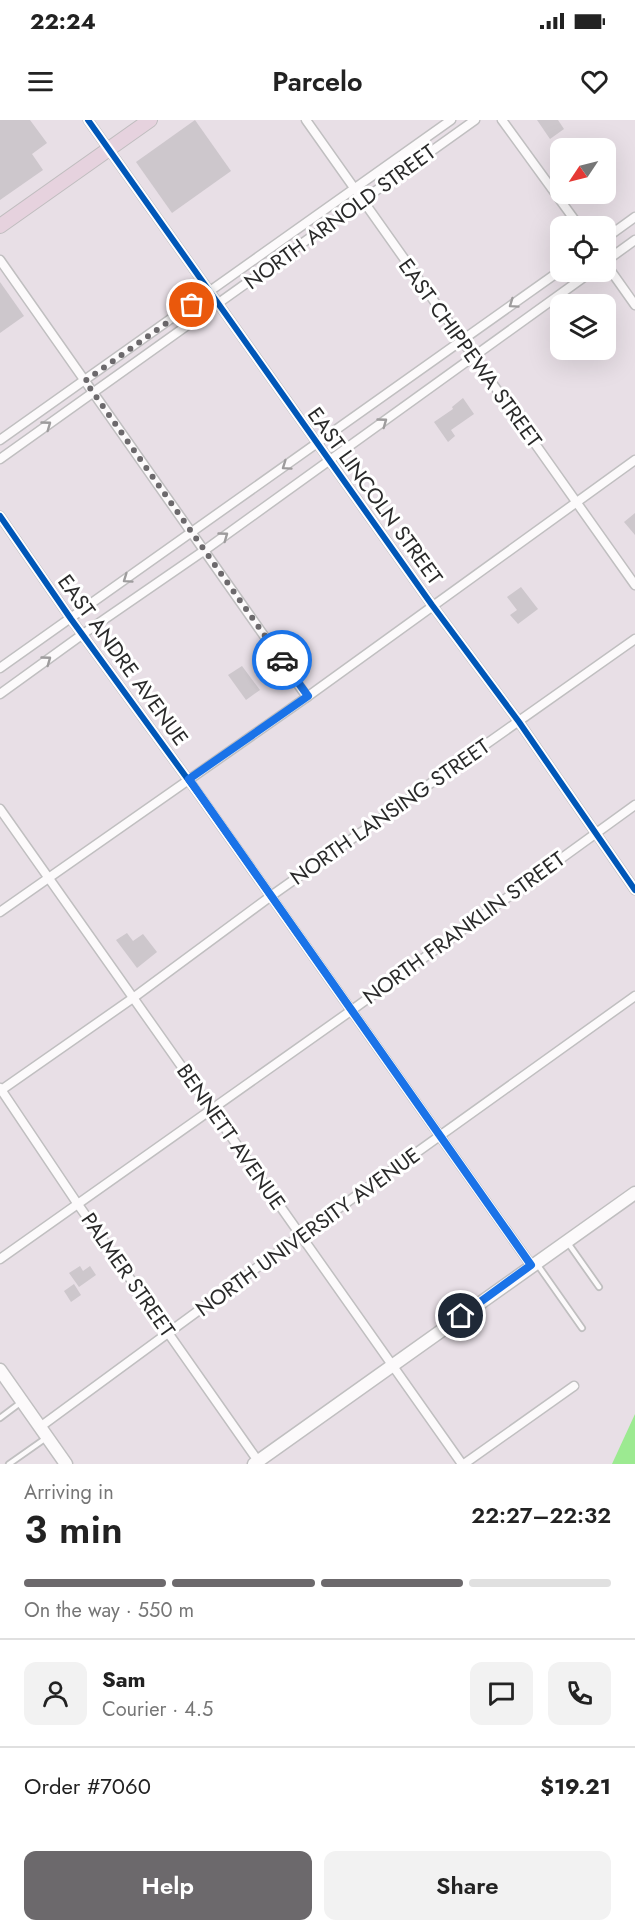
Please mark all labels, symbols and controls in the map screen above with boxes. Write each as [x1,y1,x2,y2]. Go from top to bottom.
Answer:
text: 22:24 [30,5,96,37]
text: Parcelo [272,62,363,101]
icon: menu [24,65,57,98]
icon: heart [578,65,611,98]
street label: NORTH ARNOLD STREET [238,137,442,297]
north arrow [550,138,616,204]
map controls [550,138,616,360]
button: locate [550,216,616,282]
street label: EAST CHIPPEWA STREET [391,252,549,454]
pin [166,279,217,330]
icon: bag [175,288,208,321]
button: layers [550,294,616,360]
one-way arrow [509,297,520,308]
street label: EAST LINCOLN STREET [300,401,450,591]
one-way arrow [376,418,387,429]
one-way arrow [41,421,52,432]
one-way arrow [282,459,293,470]
one-way arrow [218,532,229,543]
street label: EAST ANDRE AVENUE [51,568,195,752]
one-way arrow [123,572,134,583]
courier [252,630,312,690]
icon: car [266,644,299,677]
one-way arrow [41,656,52,667]
street label: NORTH LANSING STREET [284,732,496,892]
street label: NORTH FRANKLIN STREET [357,844,571,1012]
street label: BENNETT AVENUE [169,1058,293,1216]
street label: NORTH UNIVERSITY AVENUE [190,1140,426,1324]
street label: PALMER STREET [74,1207,182,1344]
pin [435,1290,486,1341]
icon: home [444,1299,477,1332]
text: Arriving in [24,1478,114,1507]
text: 22:27–22:32 [471,1499,611,1531]
text: 3 min [24,1501,123,1558]
text: On the way · 550 m [24,1596,194,1625]
button: person [24,1662,87,1725]
button: chat [470,1662,533,1725]
button: phone [548,1662,611,1725]
text: Sam [102,1663,146,1695]
text: Courier · 4.5 [102,1695,213,1724]
text: Order #7060 [24,1770,151,1802]
text: $19.21 [540,1770,611,1802]
button: Help [24,1851,312,1920]
button: Share [324,1851,611,1920]

